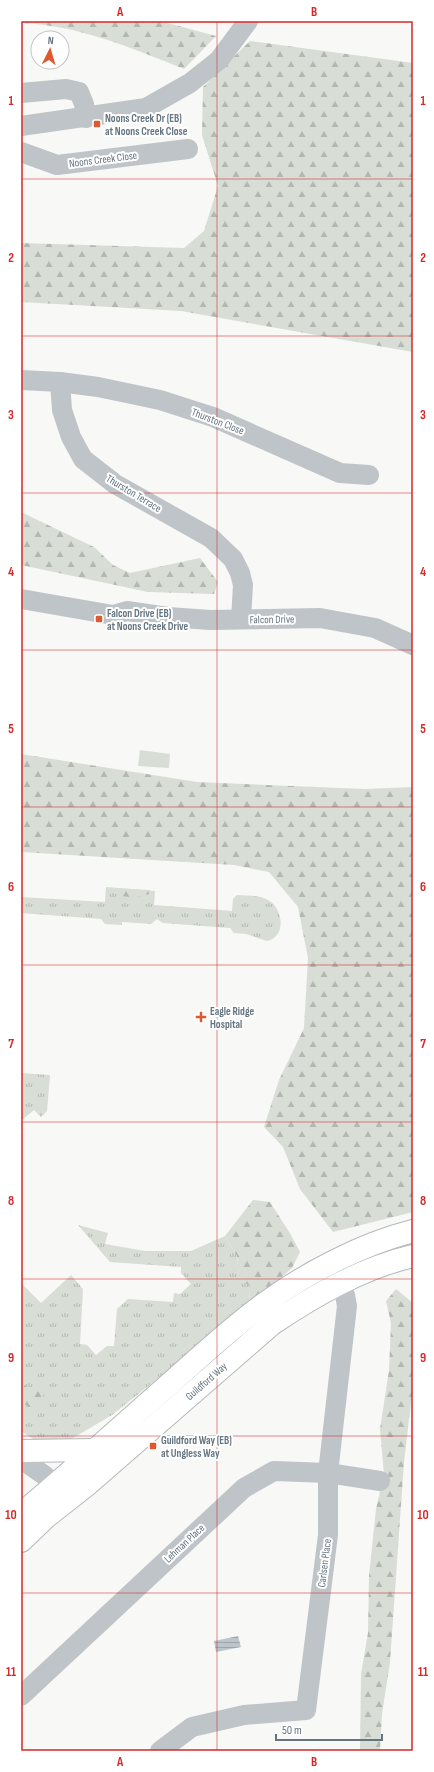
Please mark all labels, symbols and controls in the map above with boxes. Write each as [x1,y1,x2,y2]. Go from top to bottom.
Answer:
text: A [116,4,124,20]
text: B [311,4,317,20]
north arrow [30,30,70,70]
text: N [47,34,54,47]
text: 1 [8,93,14,109]
text: 1 [420,93,426,109]
place label: Noons Creek Dr (EB) at Noons Creek Close [105,112,188,138]
marker: Noons Creek Dr (EB) at Noons Creek Close [92,119,102,129]
street label: Noons Creek Close [68,149,138,170]
text: 2 [8,250,14,266]
text: 2 [420,250,426,266]
street label: Thurston Close [190,406,246,437]
text: 3 [8,407,14,423]
text: 3 [420,407,426,423]
street label: Thurston Terrace [104,472,164,515]
text: 4 [8,564,14,580]
text: 4 [420,564,426,580]
place label: Falcon Drive (EB) at Noons Creek Drive [107,607,189,633]
street label: Falcon Drive [249,613,295,626]
marker: Falcon Drive (EB) at Noons Creek Drive [94,614,104,624]
text: 5 [8,721,14,737]
text: 5 [420,721,426,737]
text: 6 [8,879,14,895]
text: 6 [420,879,426,895]
place label: Eagle Ridge Hospital [210,1005,254,1031]
marker: Eagle Ridge Hospital [195,1011,207,1023]
text: 7 [8,1036,14,1052]
text: 7 [420,1036,426,1052]
text: 8 [8,1193,14,1209]
text: 8 [420,1193,426,1209]
text: 9 [8,1350,14,1366]
text: 9 [420,1350,426,1366]
street label: Guildford Way [183,1359,230,1403]
place label: Guildford Way (EB) at Ungless Way [161,1434,232,1460]
marker: Guildford Way (EB) at Ungless Way [148,1441,158,1451]
text: 10 [5,1507,17,1523]
text: 10 [417,1507,429,1523]
street label: Lehman Place [161,1521,207,1565]
street label: Carlsen Place [315,1538,334,1588]
text: 11 [6,1664,16,1680]
text: 11 [418,1664,428,1680]
scale bar [276,1716,382,1742]
text: 50 m [282,1723,302,1738]
text: A [116,1754,124,1770]
text: B [311,1754,317,1770]

